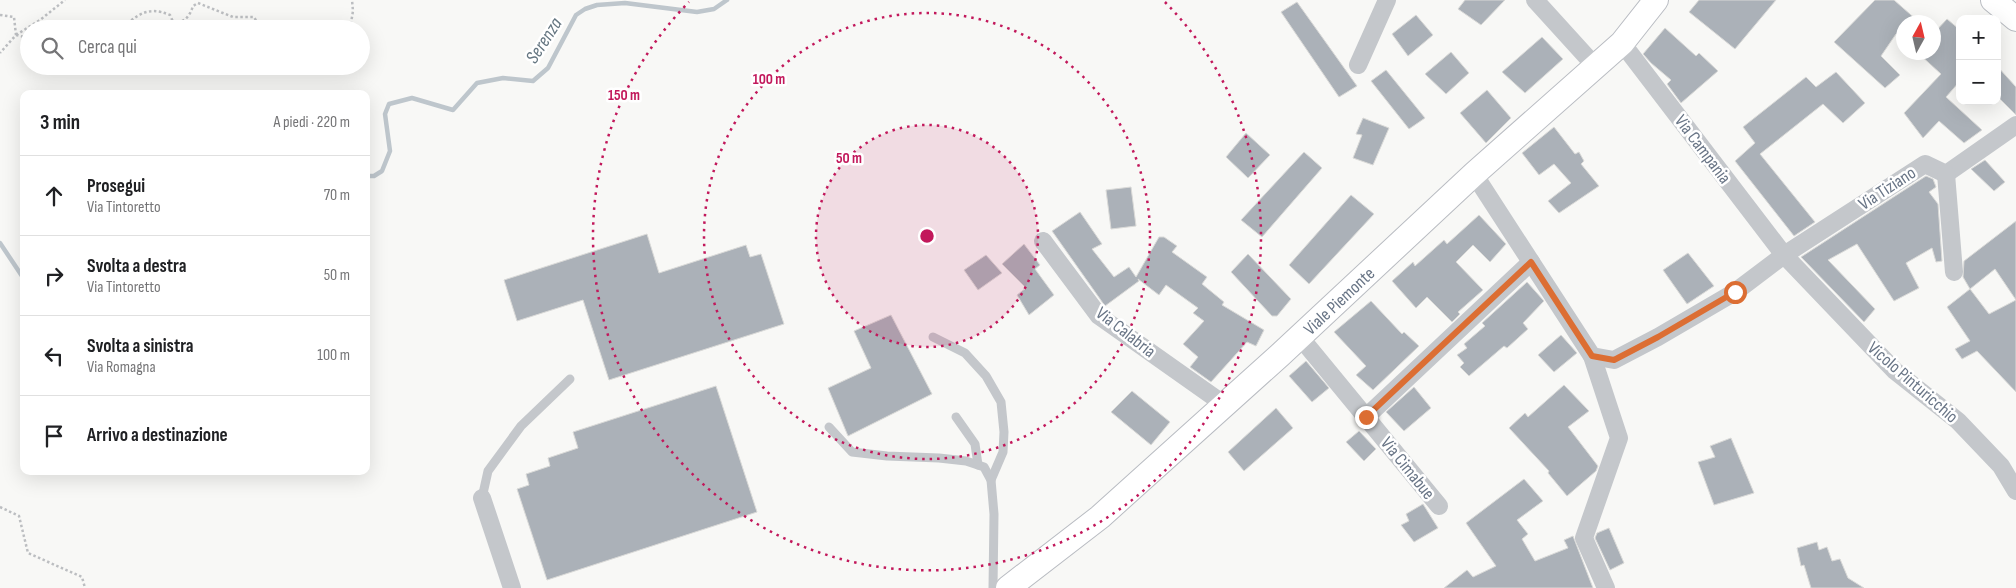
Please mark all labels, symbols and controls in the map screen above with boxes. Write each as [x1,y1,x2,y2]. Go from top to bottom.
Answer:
water label: Serenza [521,13,568,68]
north arrow [1896,15,1941,60]
map controls [1956,15,2001,105]
button: + [1956,15,2001,60]
search box [20,20,370,75]
icon: search [38,34,66,62]
text: Cerca qui [78,36,137,59]
button: − [1956,60,2001,105]
text: 100 m [753,70,785,89]
text: 150 m [608,86,640,105]
text: 3 min [40,110,80,135]
street label: Via Campania [1670,111,1735,188]
text: A piedi · 220 m [274,113,350,132]
text: 50 m [836,149,862,168]
street label: Via Tiziano [1855,162,1920,215]
text: Prosegui [87,175,145,198]
icon: ahead [40,182,68,210]
text: 70 m [324,186,350,205]
text: Via Tintoretto [87,198,161,217]
centre of rings [918,227,936,245]
text: Svolta a destra [87,255,187,278]
icon: right [40,262,68,290]
street label: Viale Piemonte [1299,263,1379,340]
text: 50 m [324,266,350,285]
text: Via Tintoretto [87,278,161,297]
route start [1724,281,1747,304]
street label: Via Calabria [1092,303,1160,362]
text: Svolta a sinistra [87,335,194,358]
street label: Vicolo Pinturicchio [1863,337,1962,427]
icon: left [40,342,68,370]
text: 100 m [317,346,350,365]
text: Via Romagna [87,358,156,377]
route end [1355,406,1378,429]
icon: arrive [40,422,68,450]
text: Arrivo a destinazione [87,424,228,447]
street label: Via Cimabue [1376,433,1439,504]

